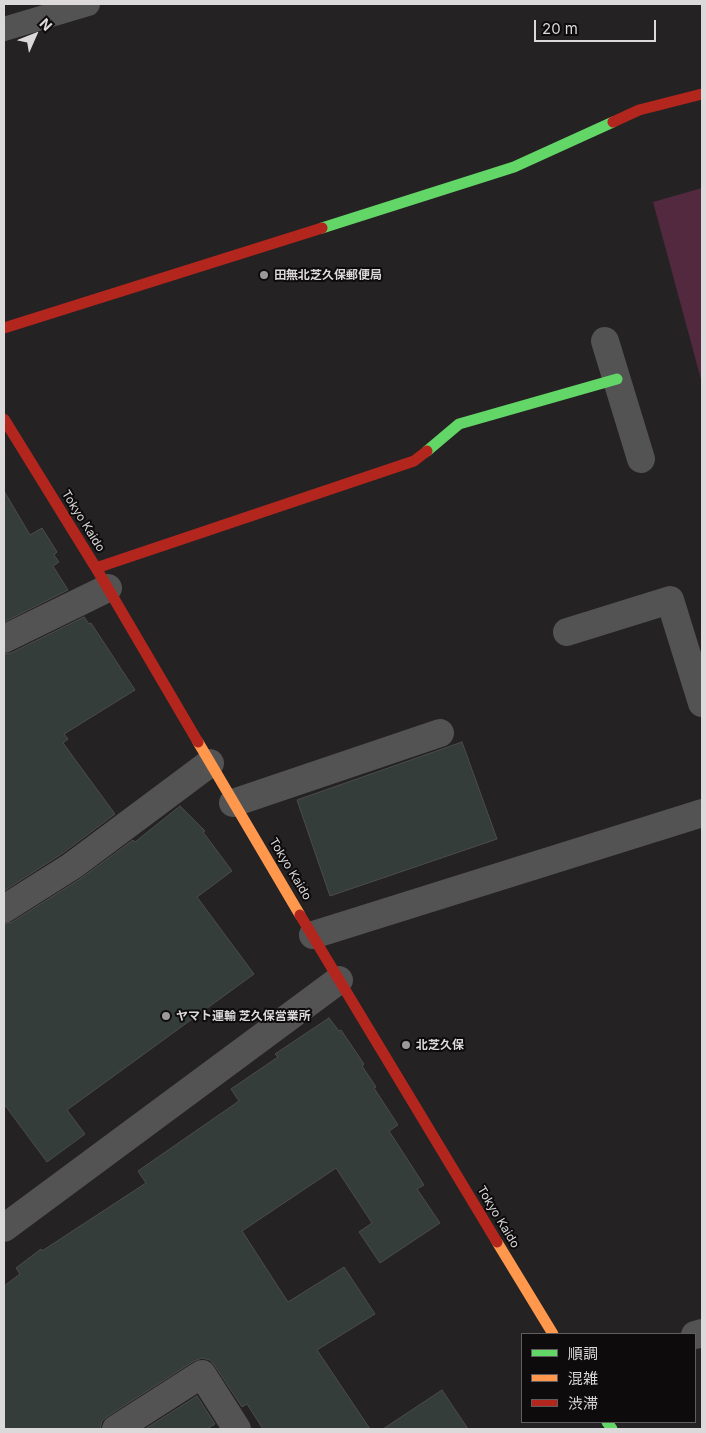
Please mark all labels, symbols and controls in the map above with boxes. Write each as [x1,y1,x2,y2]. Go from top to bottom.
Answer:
north arrow [10,10,60,60]
scale bar [536,10,658,42]
text: N [36,14,56,34]
text: 20 m [542,19,578,38]
place label: 田無北芝久保郵便局 [274,268,382,282]
marker: 田無北芝久保郵便局 [258,269,270,281]
street label: Tokyo Kaido [58,488,108,554]
street label: Tokyo Kaido [266,835,314,903]
place label: ヤマト運輸 芝久保営業所 [176,1009,311,1023]
marker: ヤマト運輸 芝久保営業所 [160,1010,172,1022]
place label: 北芝久保 [416,1038,464,1052]
marker: 北芝久保 [400,1039,412,1051]
street label: Tokyo Kaido [474,1183,522,1251]
legend [521,1333,696,1423]
text: 順調 [568,1344,598,1363]
text: 混雑 [568,1369,598,1388]
text: 渋滞 [568,1394,598,1413]

